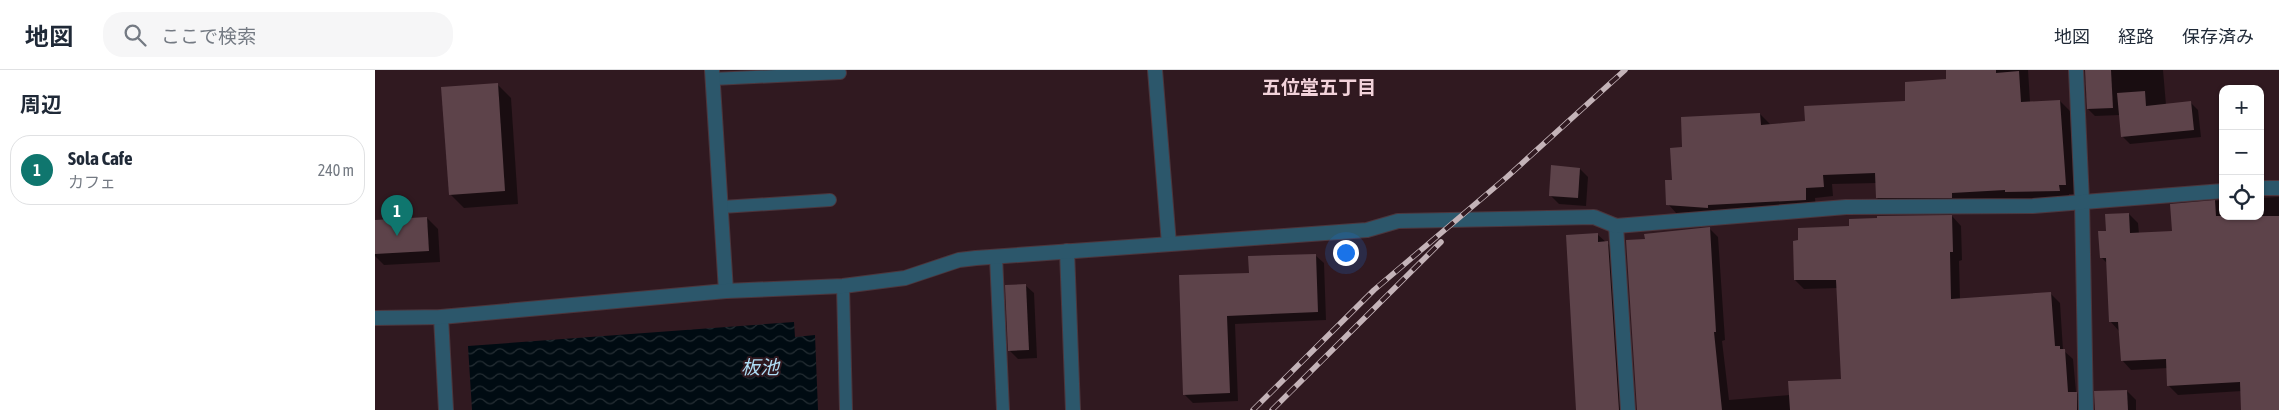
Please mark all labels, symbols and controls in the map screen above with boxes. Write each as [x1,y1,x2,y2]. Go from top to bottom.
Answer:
search box [103,12,453,57]
icon: search [121,21,149,49]
text: 地図 [25,23,73,50]
text: ここで検索 [161,25,256,47]
text: 地図 [2054,26,2090,47]
text: 経路 [2118,26,2154,47]
text: 保存済み [2182,26,2254,47]
district label: 五位堂五丁目 [1262,76,1376,98]
map controls [2219,85,2264,220]
button: + [2219,85,2264,130]
text: 周辺 [20,92,62,116]
button: − [2219,130,2264,175]
text: Sola Cafe [68,147,133,169]
text: 1 [33,161,41,179]
text: 240 m [318,161,354,179]
text: カフェ [68,173,116,191]
button: locate [2219,175,2264,220]
pin: 1 [381,195,413,236]
your location [1333,240,1359,266]
water label: 板池 [741,356,781,378]

